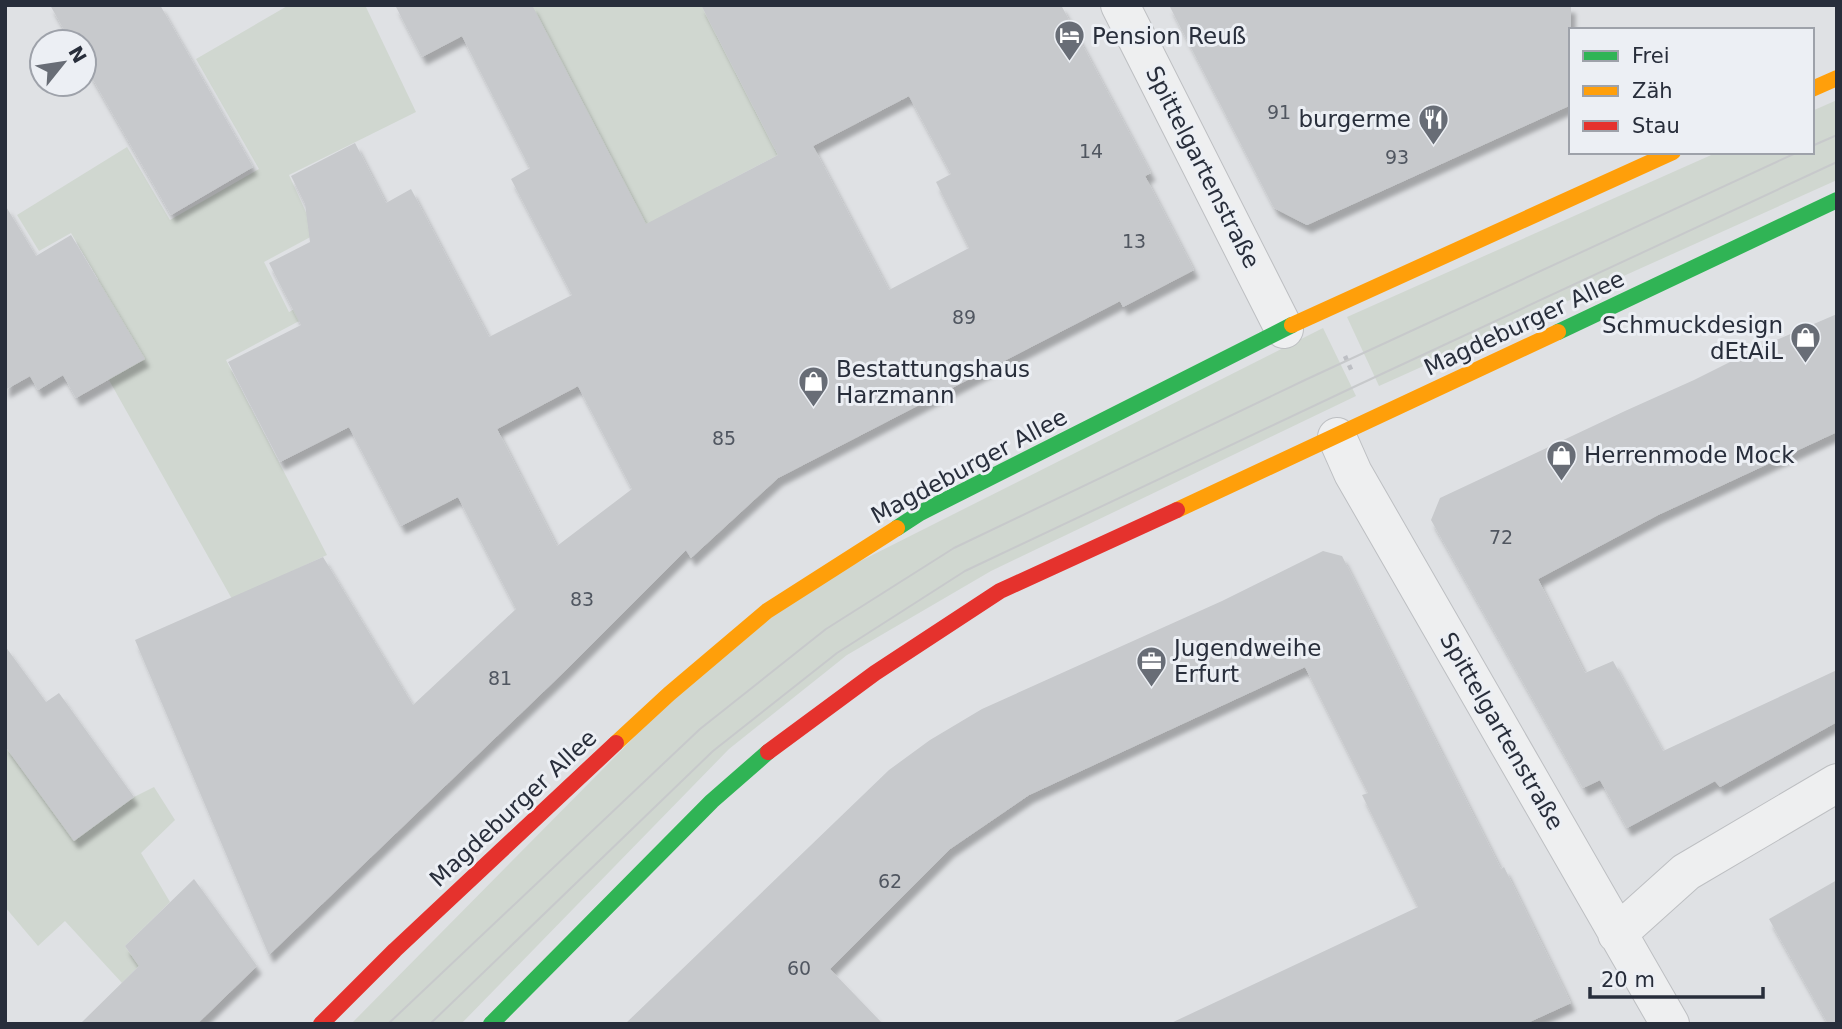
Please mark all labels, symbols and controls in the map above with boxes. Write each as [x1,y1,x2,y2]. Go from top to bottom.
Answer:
hotel icon: Pension Reuß [1052,19,1086,63]
place label: Pension Reuß [1092,23,1246,49]
north arrow [28,28,98,98]
legend [1569,28,1814,154]
text: N [64,42,91,67]
text: Frei [1632,44,1669,68]
street label: Spittelgartenstraße [1141,62,1265,272]
text: Zäh [1632,79,1673,103]
house number: 91 [1267,101,1291,123]
restaurant icon: burgerme [1417,102,1451,146]
place label: burgerme [1298,106,1411,132]
text: Stau [1632,114,1680,138]
house number: 14 [1079,140,1103,162]
house number: 93 [1385,146,1409,168]
house number: 13 [1122,230,1146,252]
street label: Magdeburger Allee [1420,265,1628,381]
house number: 89 [952,306,976,328]
place label: Schmuckdesign dEtAiL [1602,312,1783,364]
shop icon: Schmuckdesign dEtAiL [1789,321,1823,365]
place label: Bestattungshaus Harzmann [836,356,1030,408]
shop icon: Bestattungshaus Harzmann [796,365,830,409]
street label: Magdeburger Allee [867,403,1071,529]
house number: 85 [712,427,736,449]
shop icon: Herrenmode Mock [1544,438,1578,482]
place label: Herrenmode Mock [1584,442,1795,468]
house number: 72 [1489,526,1513,548]
house number: 83 [570,588,594,610]
street label: Spittelgartenstraße [1435,628,1569,834]
place label: Jugendweihe Erfurt [1172,635,1321,687]
office icon: Jugendweihe Erfurt [1134,644,1168,688]
house number: 81 [488,667,512,689]
street label: Magdeburger Allee [424,724,602,892]
house number: 62 [878,870,902,892]
scale bar [1590,956,1763,1000]
house number: 60 [787,957,811,979]
text: 20 m [1601,968,1655,992]

